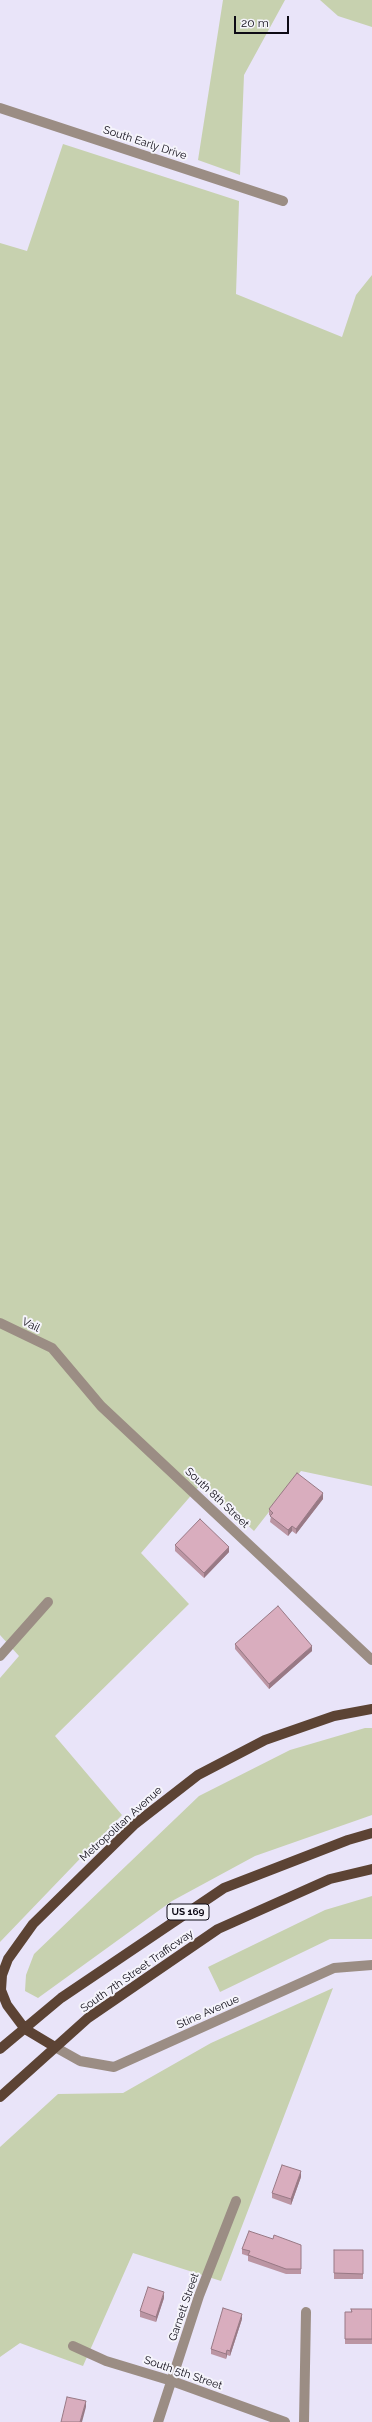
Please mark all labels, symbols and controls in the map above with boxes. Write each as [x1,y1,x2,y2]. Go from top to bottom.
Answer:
scale bar [236,8,291,34]
text: 20 m [241,16,269,30]
street label: South Early Drive [102,123,188,163]
street label: Vail [20,1315,42,1335]
street label: South 8th Street [182,1465,252,1531]
street label: Metropolitan Avenue [77,1784,165,1864]
road number: US 169 [167,1904,209,1920]
street label: South 7th Street Trafficway [78,1927,196,2015]
street label: Stine Avenue [175,1992,241,2032]
street label: Garnett Street [166,2271,202,2343]
street label: South 5th Street [142,2353,224,2393]

